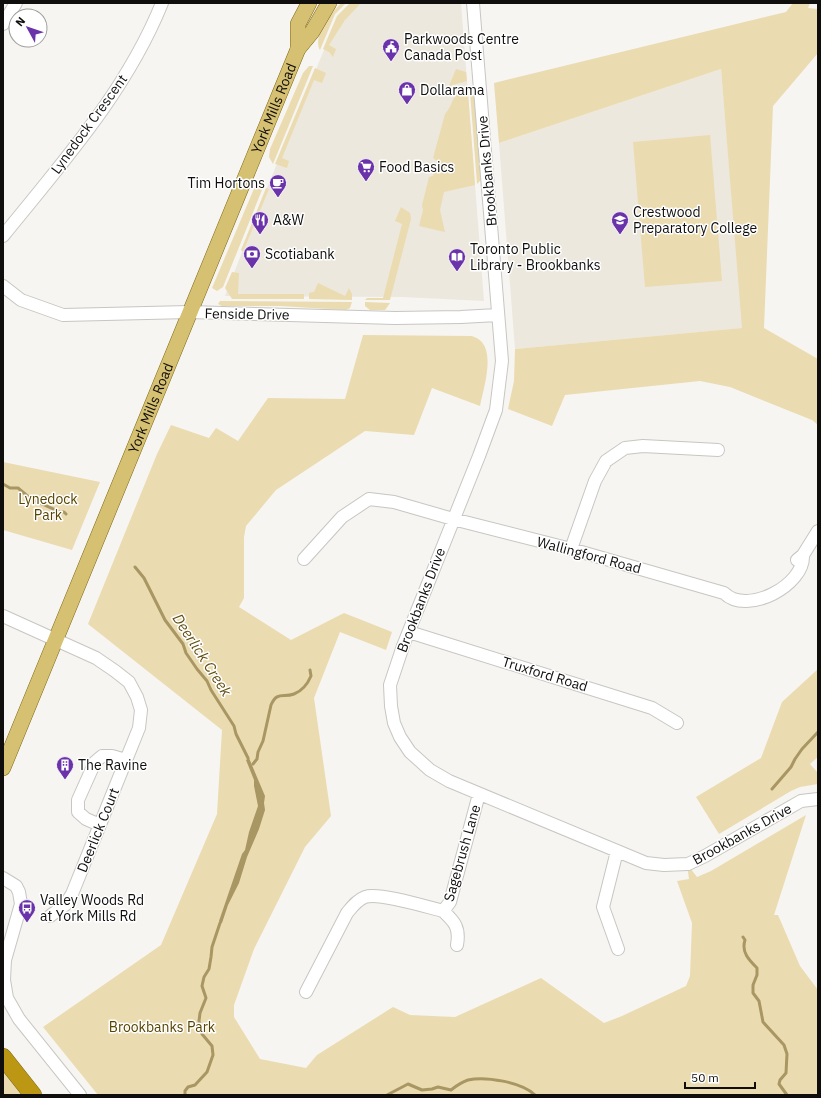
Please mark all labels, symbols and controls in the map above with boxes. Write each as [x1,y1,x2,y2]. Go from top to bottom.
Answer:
north arrow [8,8,48,48]
text: N [12,14,28,29]
place label: Parkwoods Centre Canada Post [404,30,519,64]
public building icon: Parkwoods Centre Canada Post [381,37,401,62]
street label: York Mills Road [247,61,300,156]
street label: Lynedock Crescent [47,71,131,177]
shop icon: Dollarama [397,80,417,105]
place label: Dollarama [420,81,485,99]
street label: Brookbanks Drive [473,115,501,227]
supermarket icon: Food Basics [356,157,376,182]
place label: Food Basics [379,158,455,176]
cafe icon: Tim Hortons [268,173,288,198]
place label: Tim Hortons [188,174,265,192]
place label: Crestwood Preparatory College [633,203,758,237]
restaurant icon: A&W [250,210,270,235]
school or university icon: Crestwood Preparatory College [610,210,630,235]
place label: A&W [273,211,304,229]
place label: Toronto Public Library - Brookbanks [470,240,601,274]
bank icon: Scotiabank [242,244,262,269]
place label: Scotiabank [265,245,335,263]
library icon: Toronto Public Library - Brookbanks [447,247,467,272]
street label: Fenside Drive [204,304,290,324]
street label: York Mills Road [124,360,177,456]
park label: Lynedock Park [18,490,78,524]
street label: Wallingford Road [535,532,643,578]
street label: Brookbanks Drive [393,545,449,655]
water label: Deerlick Creek [169,610,236,700]
street label: Truxford Road [500,652,590,696]
building icon: The Ravine [55,755,75,780]
place label: The Ravine [78,756,147,774]
street label: Deerlick Court [73,785,123,875]
street label: Brookbanks Drive [689,799,795,869]
street label: Sagebrush Lane [440,802,485,904]
place label: Valley Woods Rd at York Mills Rd [40,891,144,925]
bus stop icon: Valley Woods Rd at York Mills Rd [17,898,37,923]
park label: Brookbanks Park [109,1018,216,1036]
scale bar [685,1064,755,1090]
text: 50 m [691,1070,719,1085]

